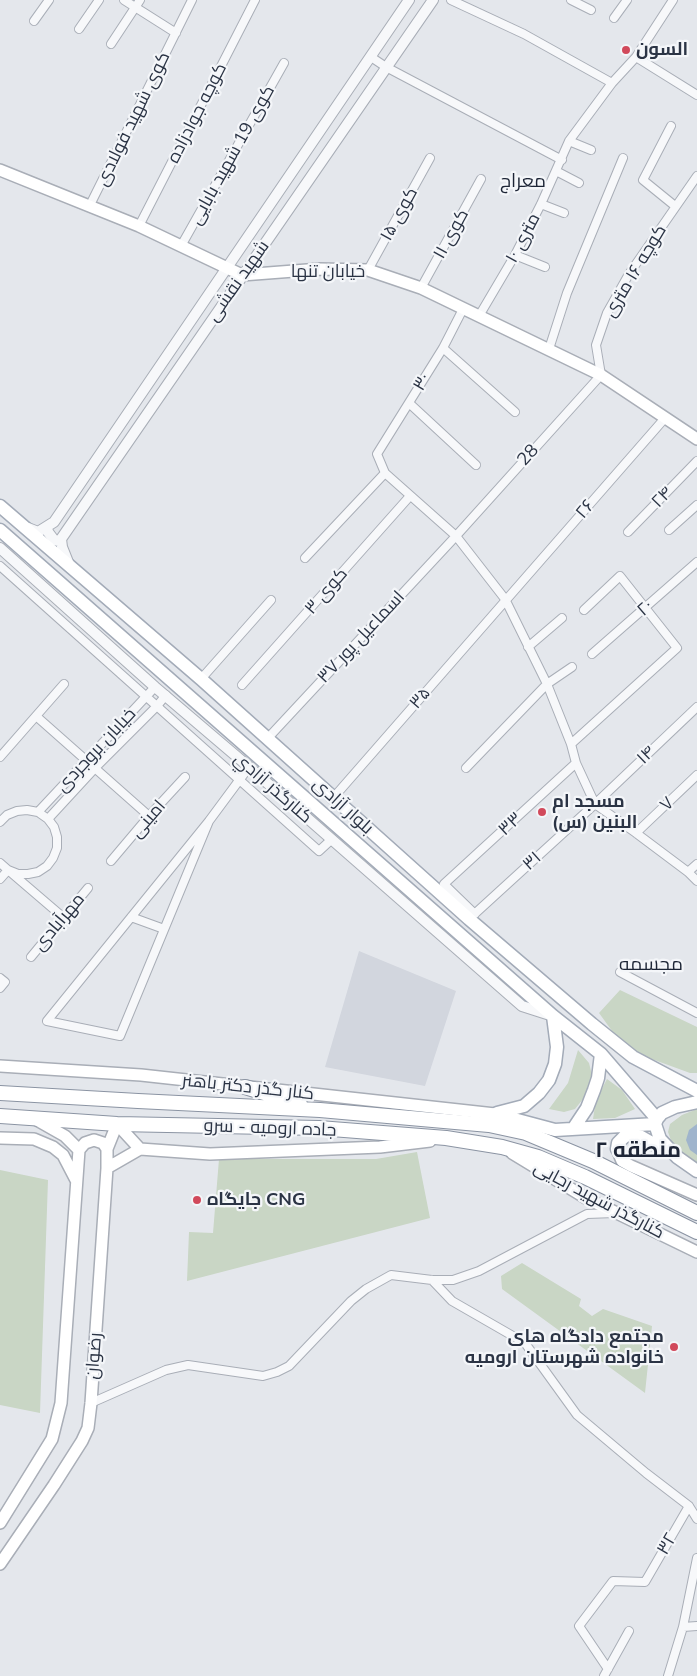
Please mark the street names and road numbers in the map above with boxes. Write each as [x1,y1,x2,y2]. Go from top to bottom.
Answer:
street label: کوی شهید فولادی [91,48,175,190]
street label: کوچه جوادزاده [163,59,231,167]
street label: کوی 19 شهید بابایی [185,81,279,229]
street label: کوی ۱۵ [376,183,422,245]
street label: کوی ۱۱ [429,205,473,263]
street label: ۱۰ متری [501,209,545,267]
street label: کوچه ۱۶ متری [599,221,671,321]
street label: شهید نقشی [202,236,274,326]
street label: خیابان تنها [291,261,365,283]
street label: ۳۰ [408,369,436,395]
street label: 28 [513,440,543,470]
street label: ۲۴ [647,482,677,512]
street label: ۲۶ [571,495,599,523]
street label: کوی ۳ [300,563,352,619]
street label: اسماعیل پور ۳۷ [313,586,409,688]
street label: ۲۰ [633,595,657,621]
street label: ۳۵ [405,683,435,713]
street label: خیابان بروجردی [51,703,141,797]
street label: ۱۴ [632,741,660,769]
street label: کنارگذر آزادي [229,748,317,828]
street label: بلوار آزادی [308,773,378,839]
street label: ۷ [655,792,679,816]
street label: امینی [126,796,170,842]
street label: ۳۳ [494,808,526,840]
street label: ۳۱ [518,847,546,875]
street label: مهرآبادی [29,889,89,955]
street label: کنار گذر دکتر باهنر [181,1069,315,1105]
street label: جاده ارومیه - سرو [203,1115,337,1141]
street label: کنارگذر شهید رجایی [530,1156,668,1244]
street label: رضوان [82,1332,106,1380]
street label: ۳۲ [652,1529,682,1559]

